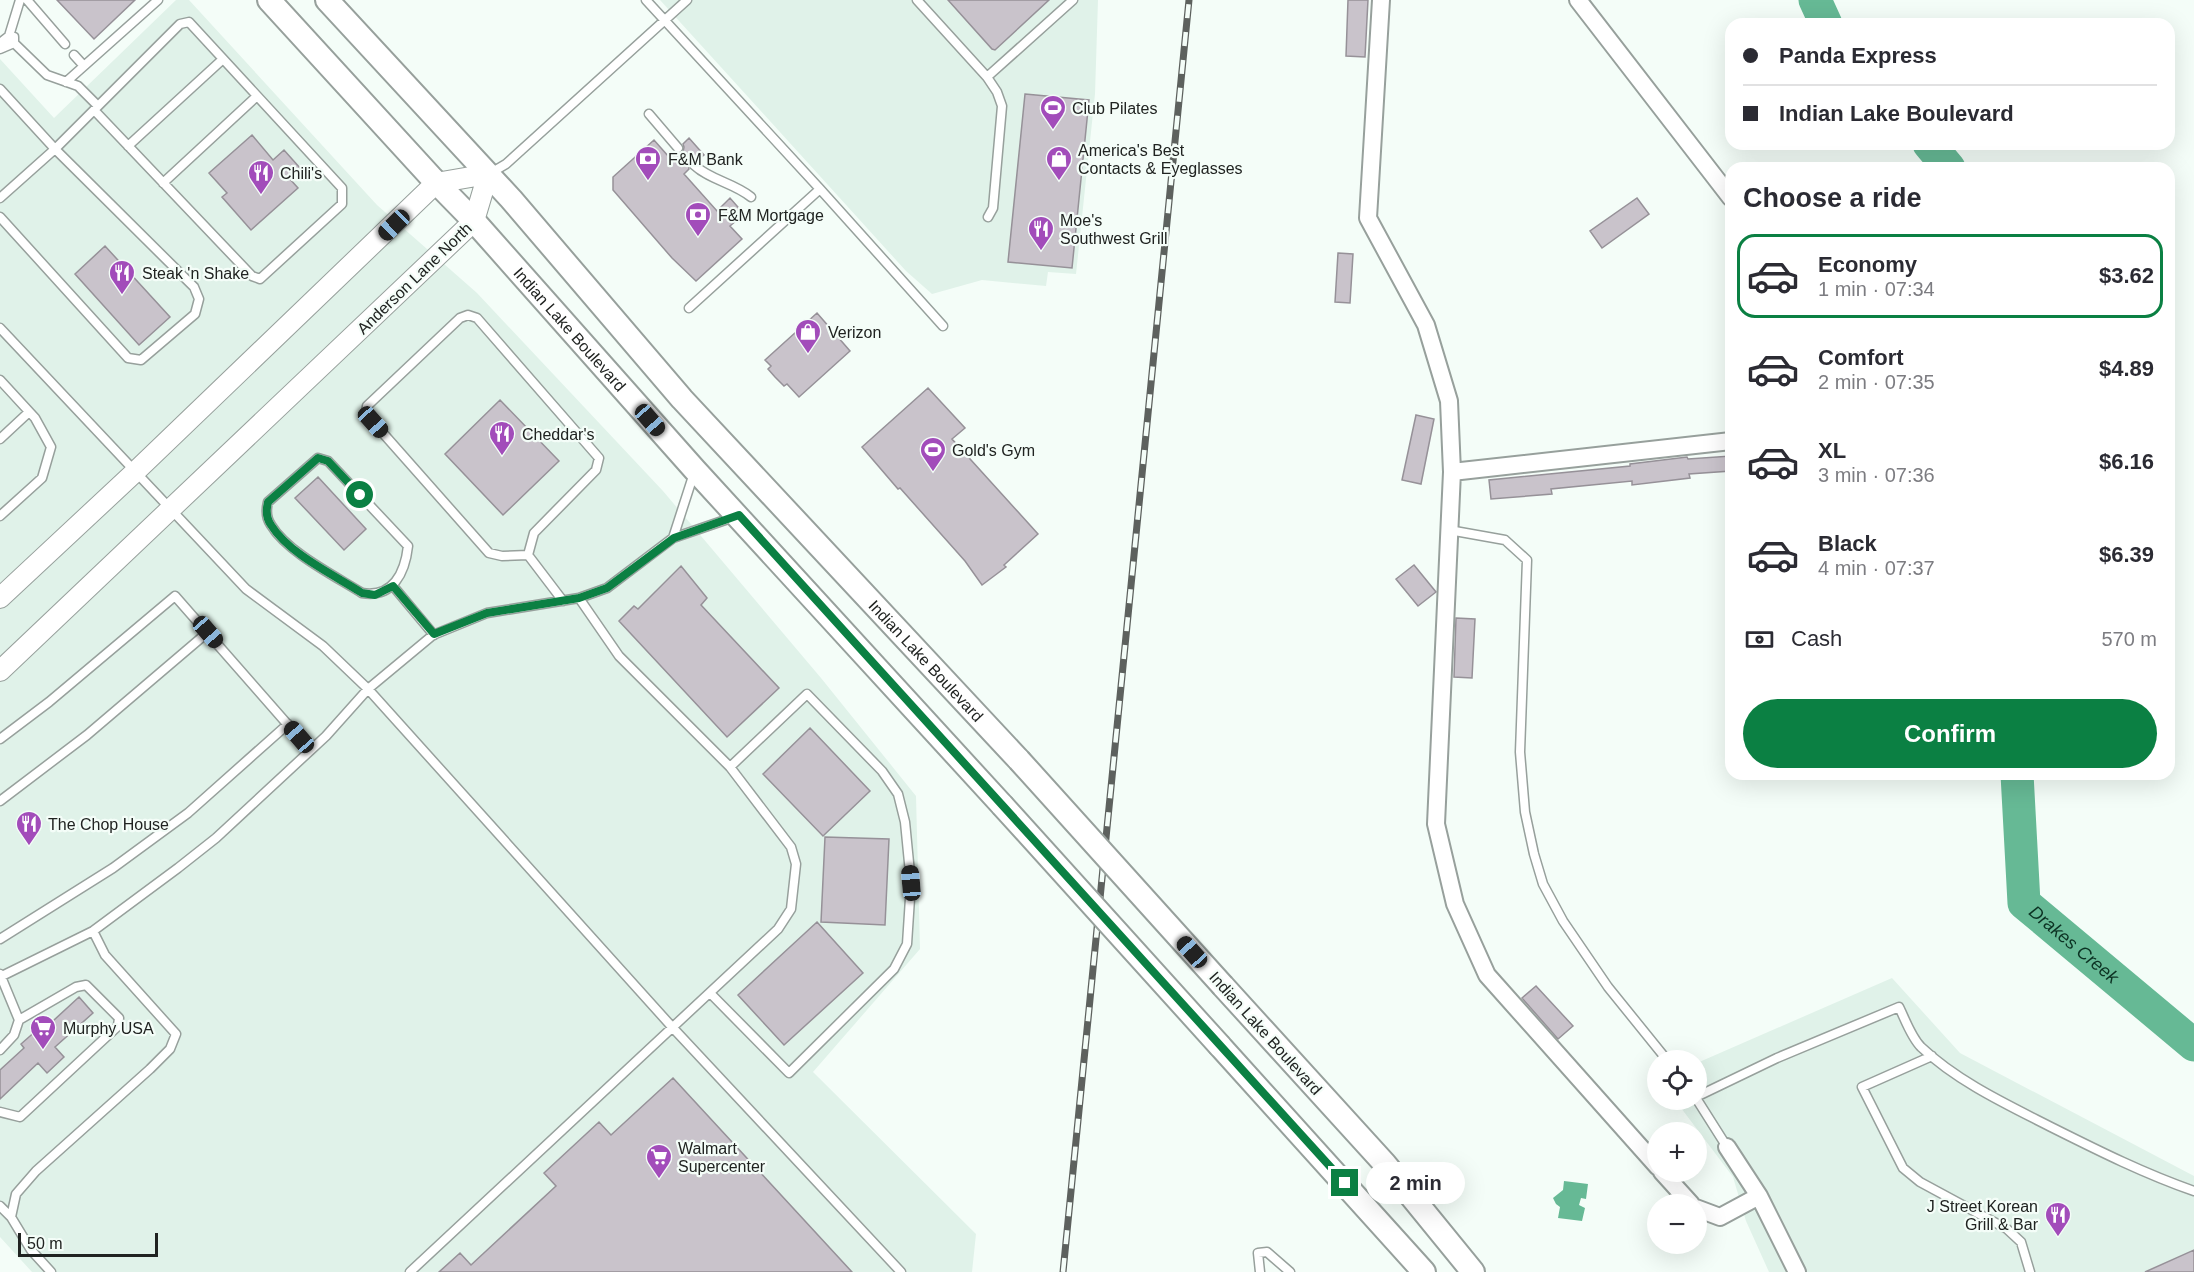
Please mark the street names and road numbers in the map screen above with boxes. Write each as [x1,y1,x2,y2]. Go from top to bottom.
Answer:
street label: Anderson Lane North [354,219,475,337]
street label: Indian Lake Boulevard [510,264,629,395]
street label: Indian Lake Boulevard [865,597,986,725]
street label: Indian Lake Boulevard [1206,968,1325,1098]

